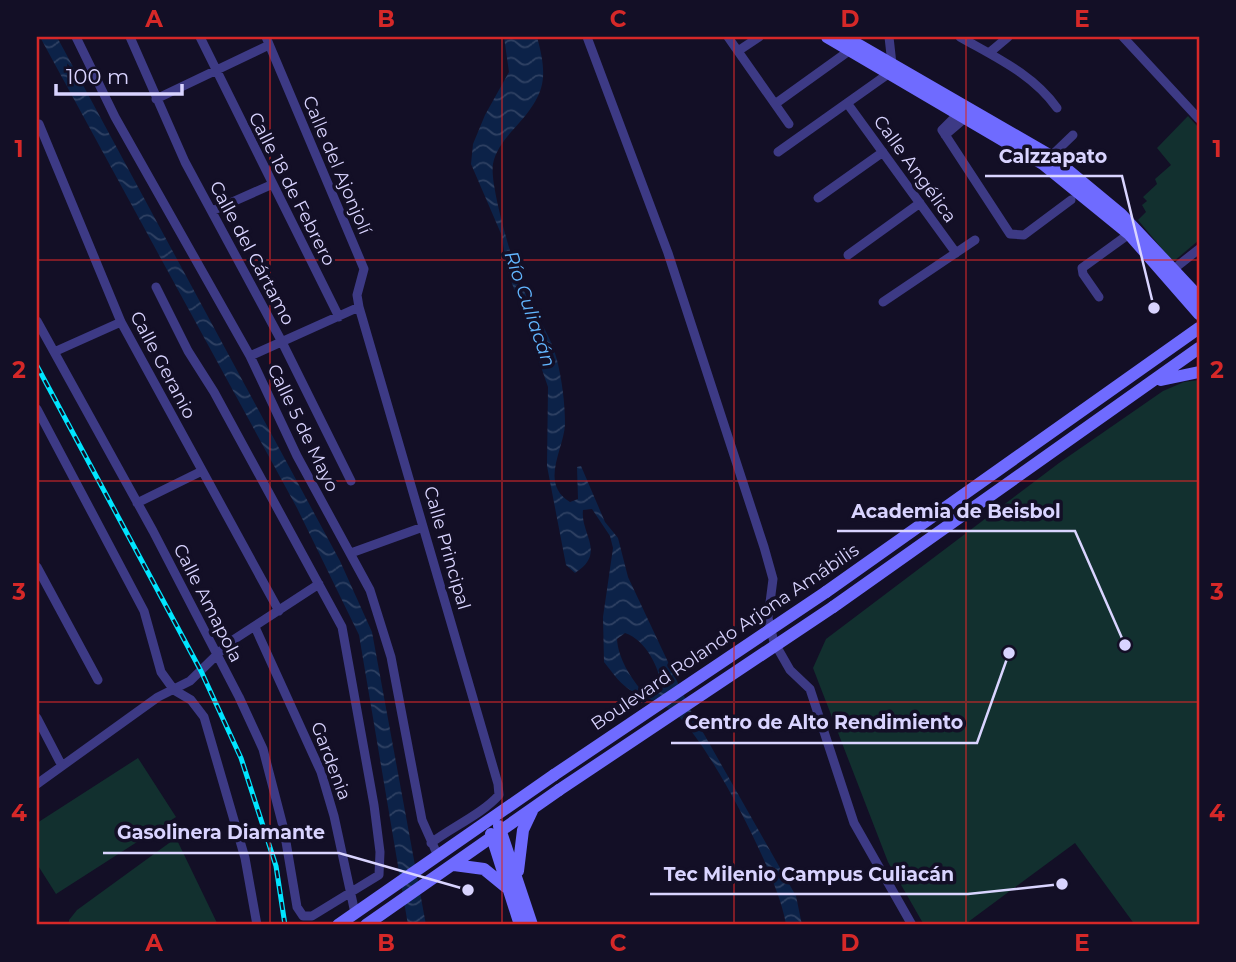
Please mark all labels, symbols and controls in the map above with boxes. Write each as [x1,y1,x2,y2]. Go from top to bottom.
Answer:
text: A [144,5,163,33]
text: B [377,5,395,33]
text: C [610,5,627,33]
text: D [841,5,860,33]
text: E [1074,5,1090,33]
scale bar [56,52,182,96]
text: 100 m [66,64,129,89]
street label: Calle del Ajonjolí [298,92,377,239]
street label: Calle 18 de Febrero [244,109,340,269]
street label: Calle Angélica [869,111,961,227]
text: 1 [14,135,24,163]
text: 1 [1212,135,1222,163]
callout: Calzzapato [985,136,1122,176]
text: Calzzapato [999,145,1107,168]
street label: Calle del Cártamo [205,177,299,329]
water label: Río Culiacán [499,248,561,370]
street label: Calle Geranio [125,307,201,423]
text: 2 [12,356,26,384]
text: 2 [1210,356,1224,384]
street label: Calle 5 de Mayo [263,361,343,495]
street label: Calle Principal [419,484,475,612]
callout: Academia de Beisbol [837,491,1075,531]
text: Academia de Beisbol [850,500,1061,523]
street label: Boulevard Rolando Arjona Amábilis [587,539,863,735]
street label: Calle Amapola [169,540,247,666]
text: 3 [11,578,26,606]
text: 3 [1209,578,1224,606]
callout: Centro de Alto Rendimiento [671,703,977,743]
text: Centro de Alto Rendimiento [685,711,963,734]
street label: Gardenia [306,719,356,803]
text: 4 [11,799,27,827]
text: 4 [1209,799,1225,827]
callout: Gasolinera Diamante [103,813,339,853]
text: Gasolinera Diamante [117,821,325,844]
callout: Tec Milenio Campus Culiacán [650,854,968,894]
text: Tec Milenio Campus Culiacán [664,863,954,886]
text: A [144,929,163,957]
text: B [377,929,395,957]
text: C [610,929,627,957]
text: D [841,929,860,957]
text: E [1074,929,1090,957]

